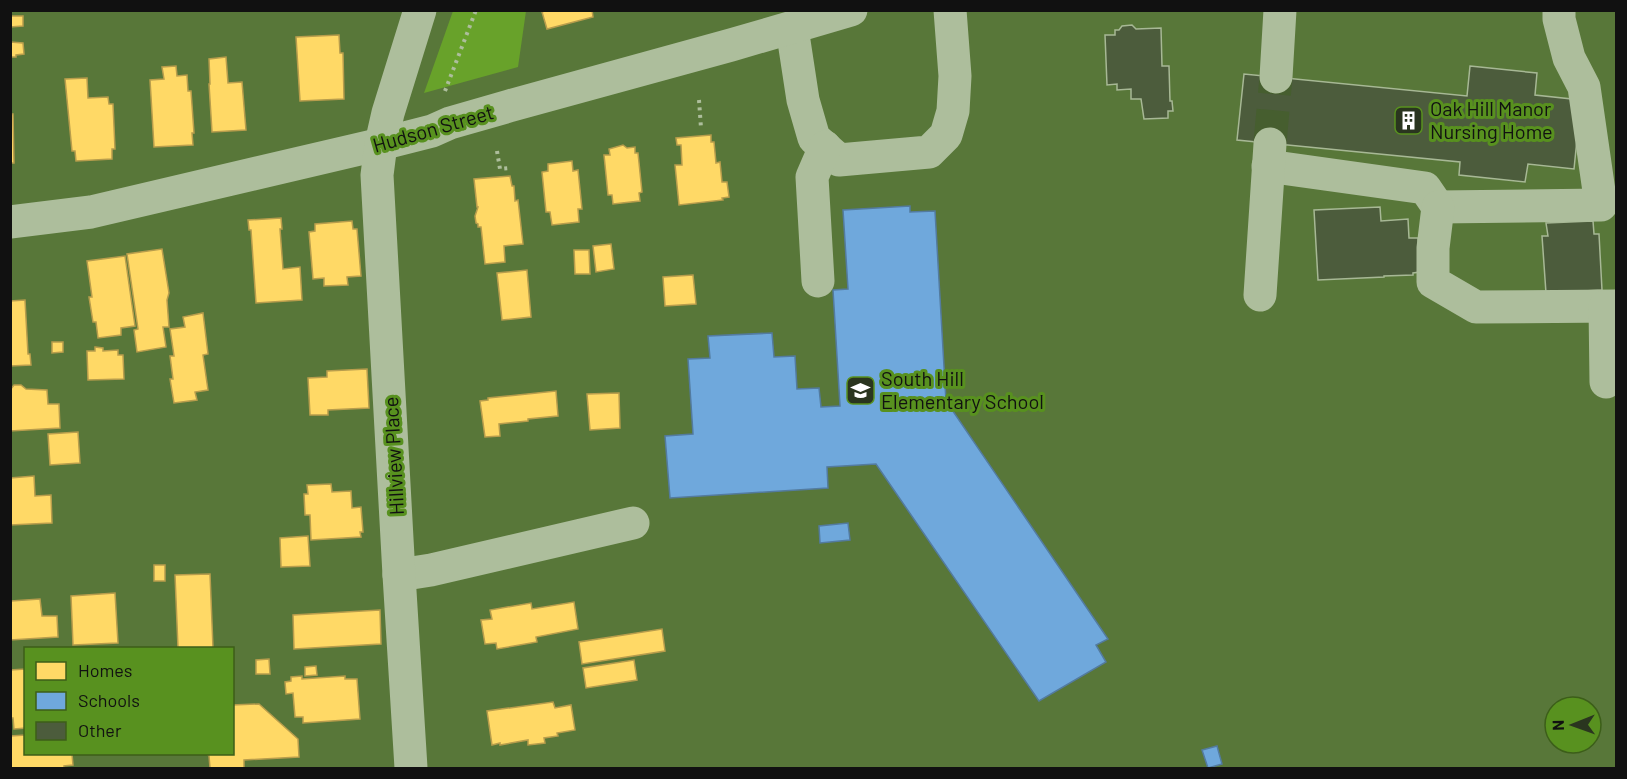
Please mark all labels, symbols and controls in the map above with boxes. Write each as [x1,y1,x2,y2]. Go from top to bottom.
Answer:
place label: Oak Hill Manor Nursing Home [1430,96,1553,143]
street label: Hudson Street [370,99,496,157]
building icon: Oak Hill Manor Nursing Home [1393,104,1425,136]
place label: South Hill Elementary School [881,366,1044,413]
school or university icon: South Hill Elementary School [844,374,876,406]
street label: Hillview Place [378,396,408,516]
legend [24,647,234,755]
text: Homes [78,659,132,681]
text: Schools [78,689,140,711]
north arrow [1543,695,1603,755]
text: Other [78,719,122,741]
text: N [1548,720,1567,731]

